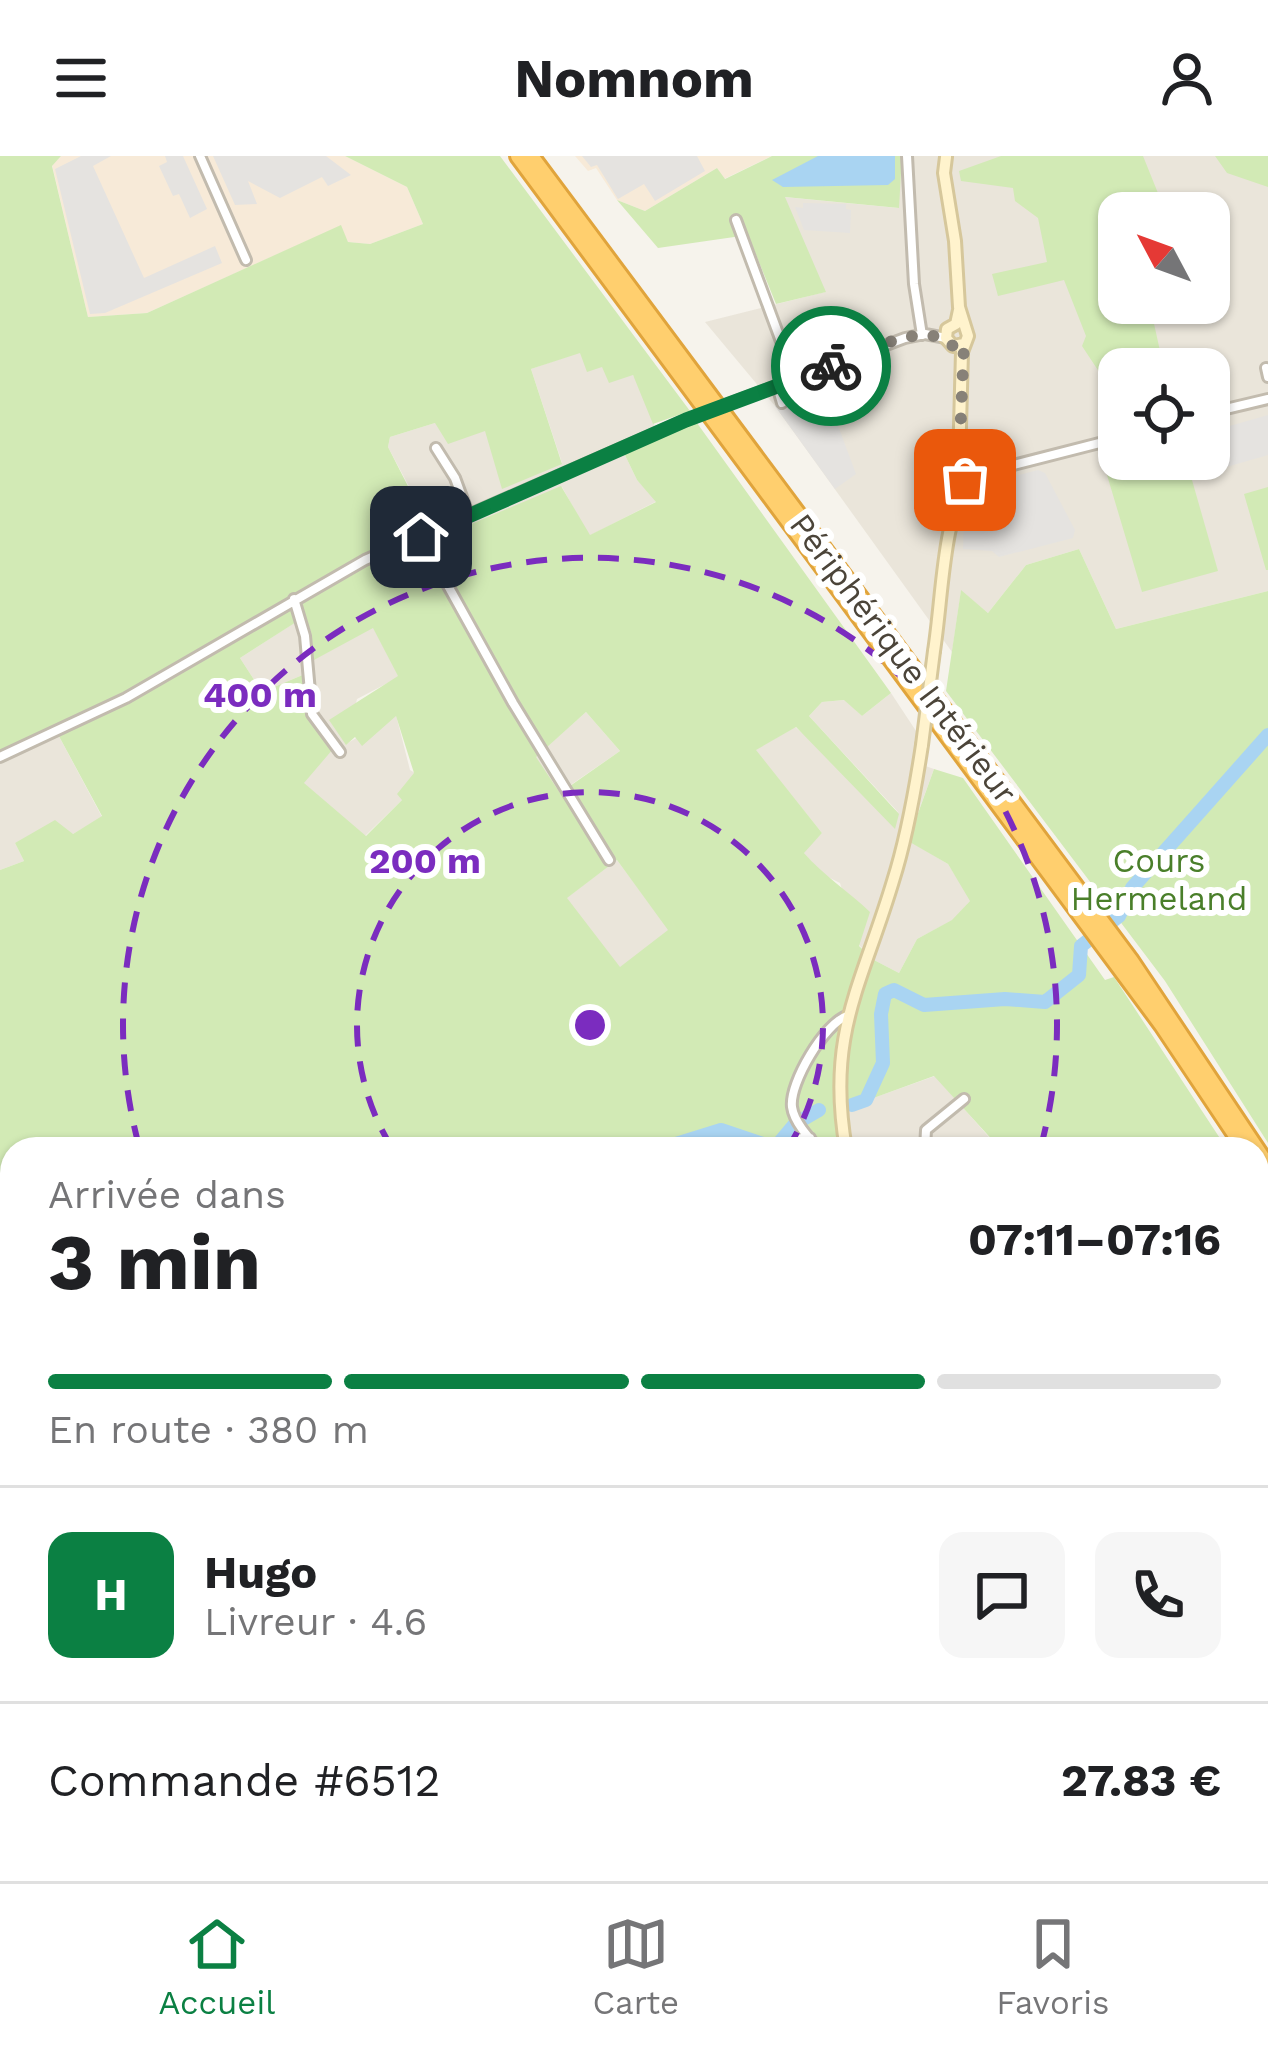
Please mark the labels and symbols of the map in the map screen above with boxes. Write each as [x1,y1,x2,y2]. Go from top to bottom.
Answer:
north arrow [1098,192,1230,324]
courier [771,306,891,426]
pin [914,429,1016,531]
pin [370,486,472,588]
street label: Périphérique Intérieur [782,506,1025,811]
text: 400 m [203,674,317,716]
text: 200 m [369,840,481,882]
park label: Cours Hermeland [1071,841,1247,918]
centre of rings [569,1004,611,1046]

